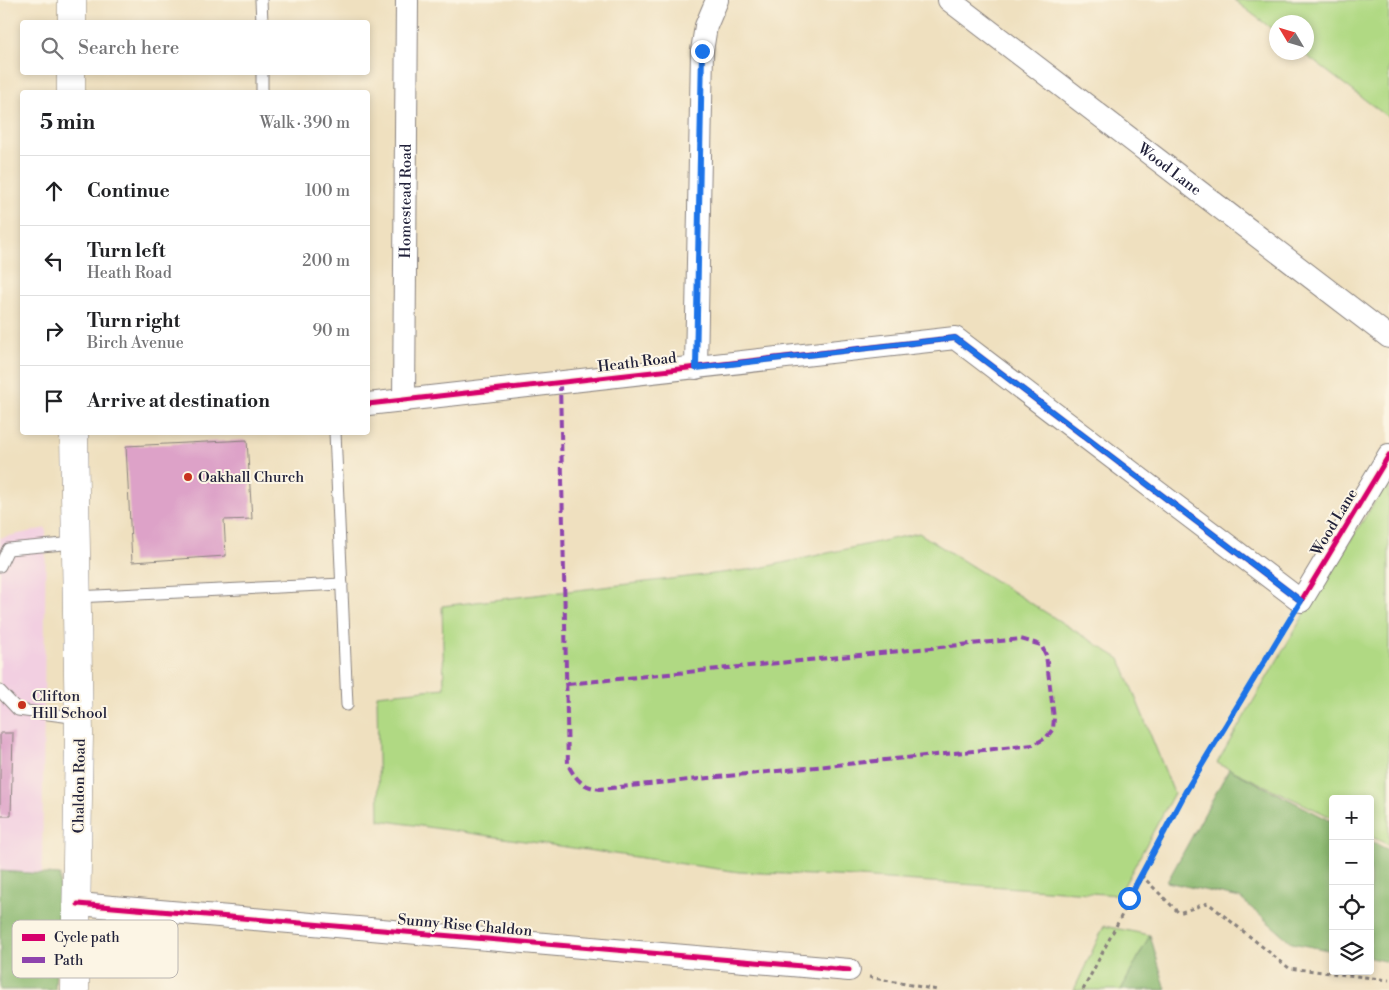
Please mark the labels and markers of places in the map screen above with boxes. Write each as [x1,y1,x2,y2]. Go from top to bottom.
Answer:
place label: Oakhall Church [198,468,304,487]
marker: Oakhall Church [182,471,194,483]
place label: Clifton Hill School [32,687,108,723]
marker: Clifton Hill School [16,699,28,711]

